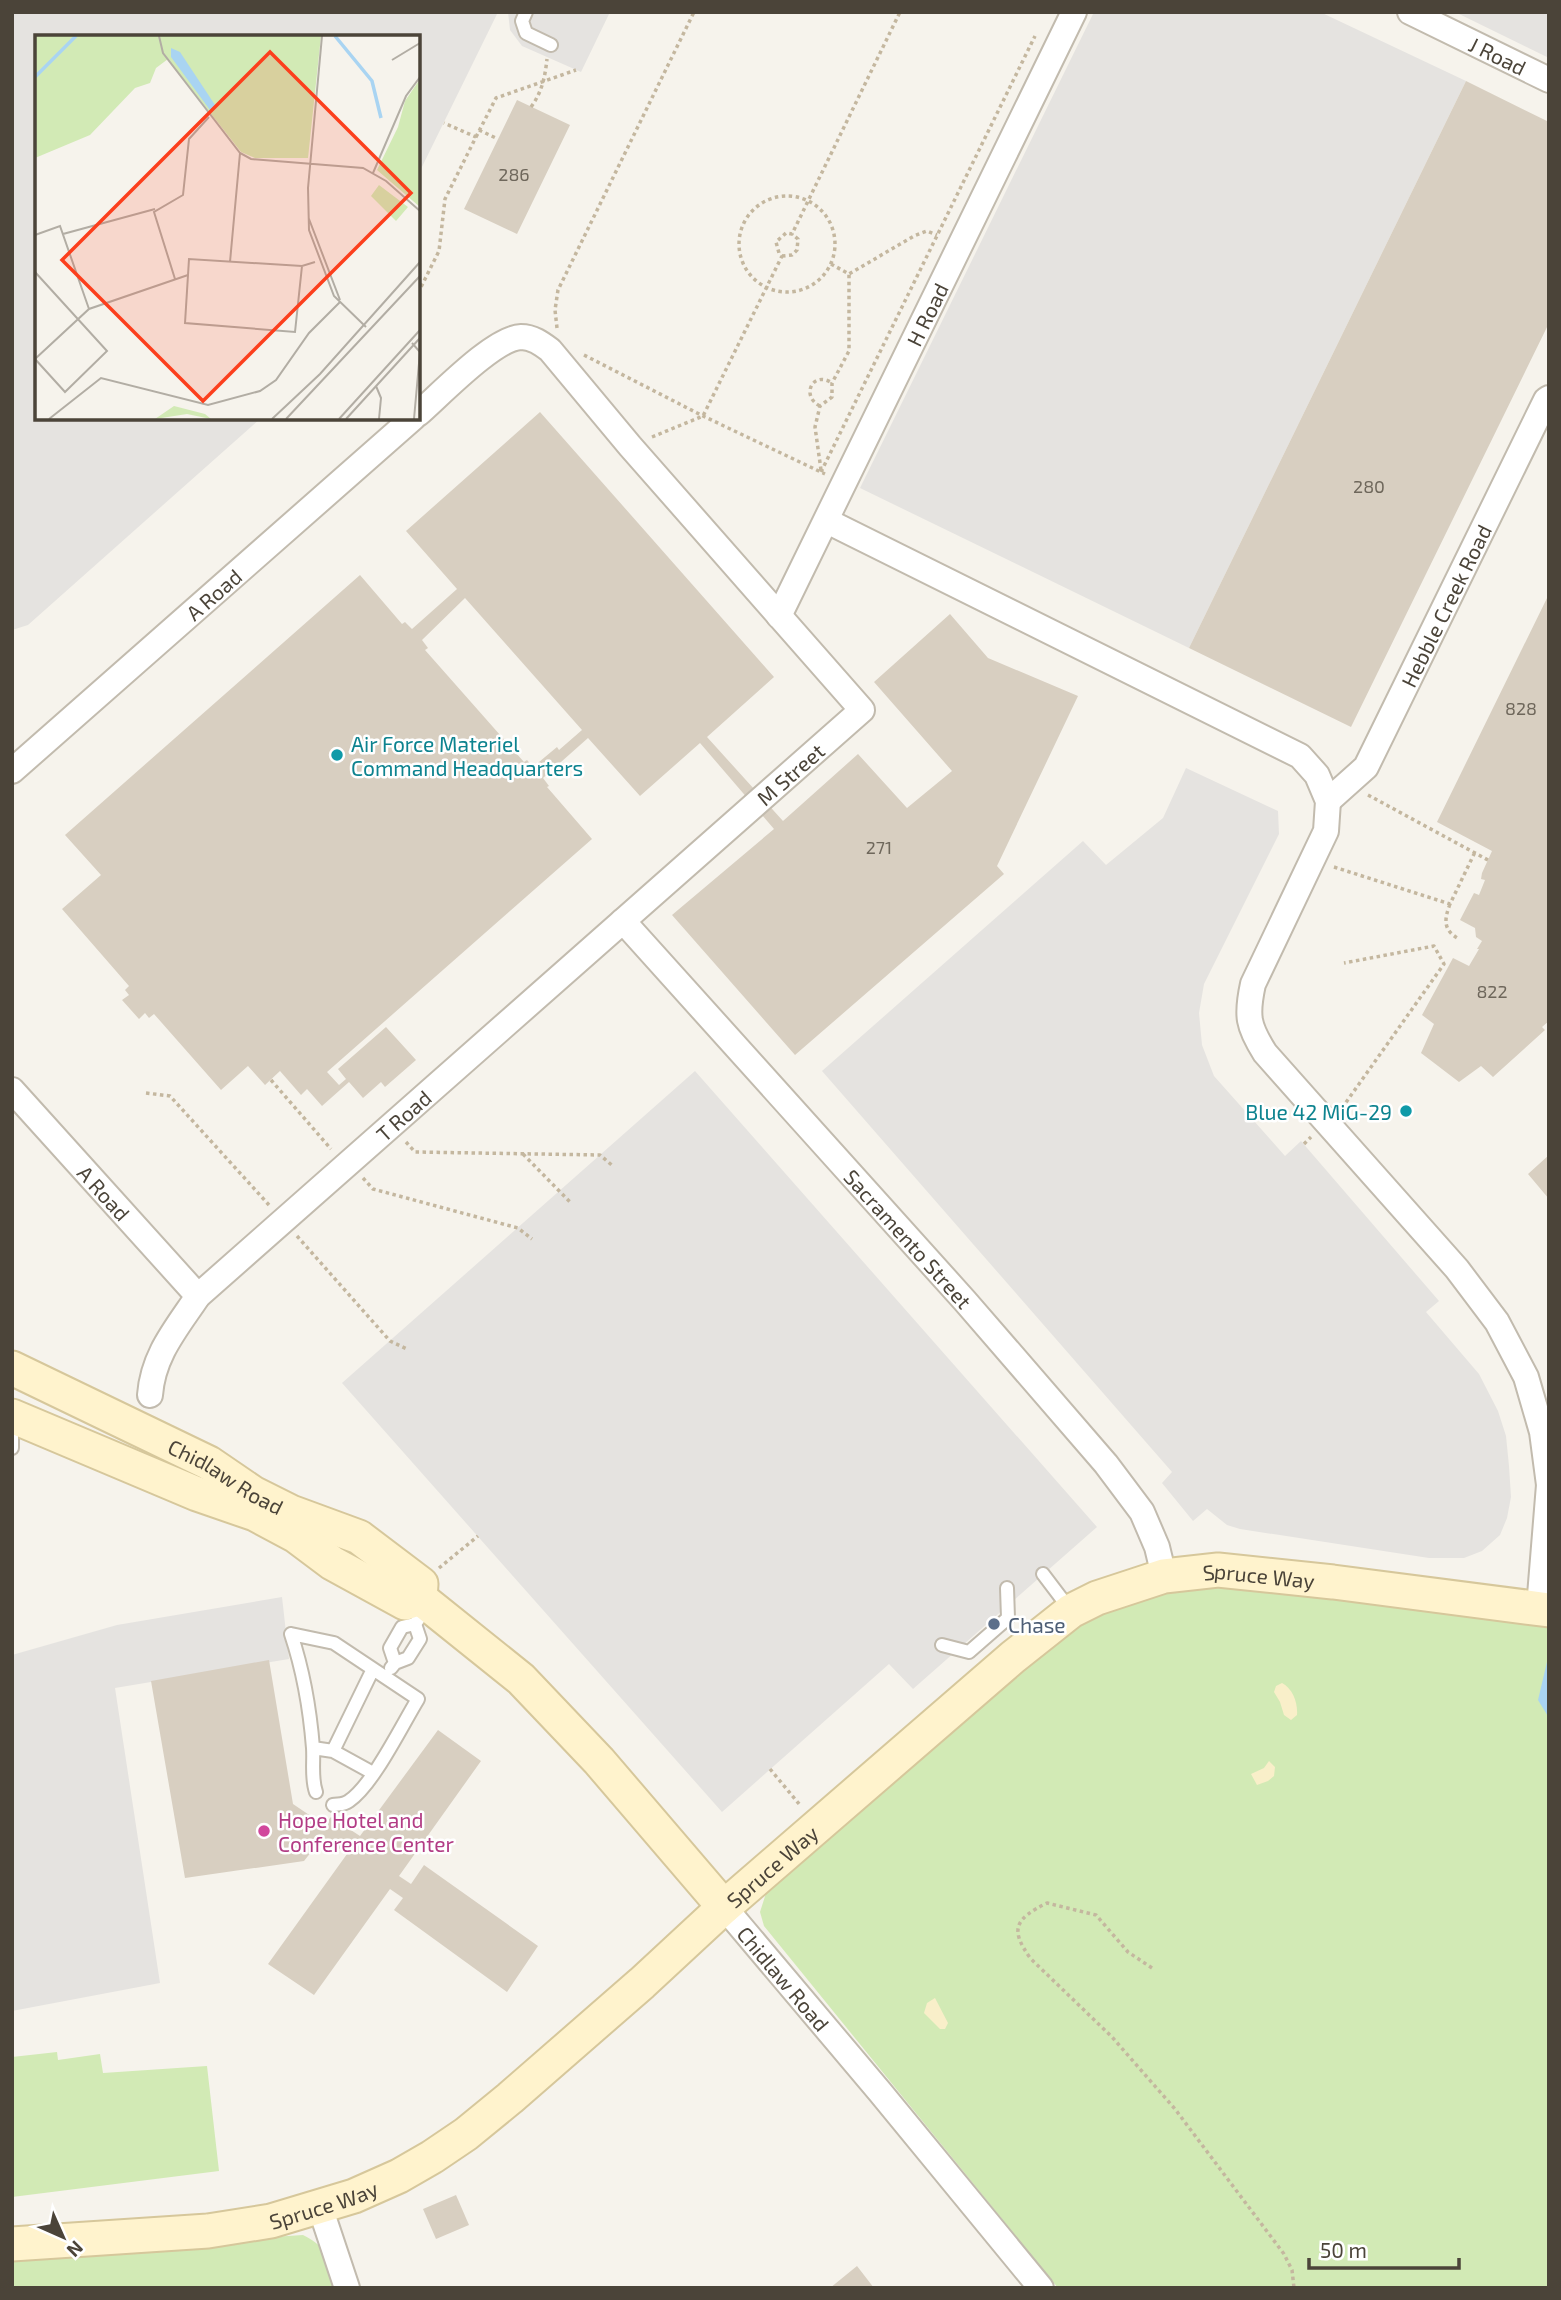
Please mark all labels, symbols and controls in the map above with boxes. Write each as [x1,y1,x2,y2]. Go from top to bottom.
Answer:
street label: J Road [1465,31,1531,80]
inset map [35,35,420,420]
house number: 286 [498,163,530,185]
street label: H Road [901,278,952,350]
house number: 280 [1353,475,1385,497]
street label: Hebble Creek Road [1395,520,1496,691]
street label: A Road [180,563,246,625]
house number: 828 [1505,697,1537,719]
place label: Air Force Materiel Command Headquarters [351,731,583,780]
street label: M Street [751,737,829,810]
marker: Air Force Materiel Command Headquarters [329,747,345,763]
house number: 271 [866,836,892,858]
house number: 822 [1476,980,1508,1002]
street label: T Road [370,1084,436,1146]
place label: Blue 42 MiG-29 [1245,1099,1392,1124]
marker: Blue 42 MiG-29 [1398,1103,1414,1119]
street label: A Road [73,1160,136,1225]
street label: Sacramento Street [840,1164,978,1313]
street label: Chidlaw Road [165,1433,288,1519]
street label: Spruce Way [1201,1557,1316,1593]
place label: Chase [1008,1612,1066,1637]
marker: Chase [986,1616,1002,1632]
place label: Hope Hotel and Conference Center [278,1807,455,1856]
street label: Spruce Way [721,1820,822,1912]
marker: Hope Hotel and Conference Center [256,1823,272,1839]
street label: Chidlaw Road [733,1921,835,2036]
street label: Spruce Way [266,2175,381,2233]
north arrow [28,2202,98,2272]
scale bar [1309,2226,1460,2270]
text: N [62,2236,88,2262]
text: 50 m [1320,2237,1367,2262]

